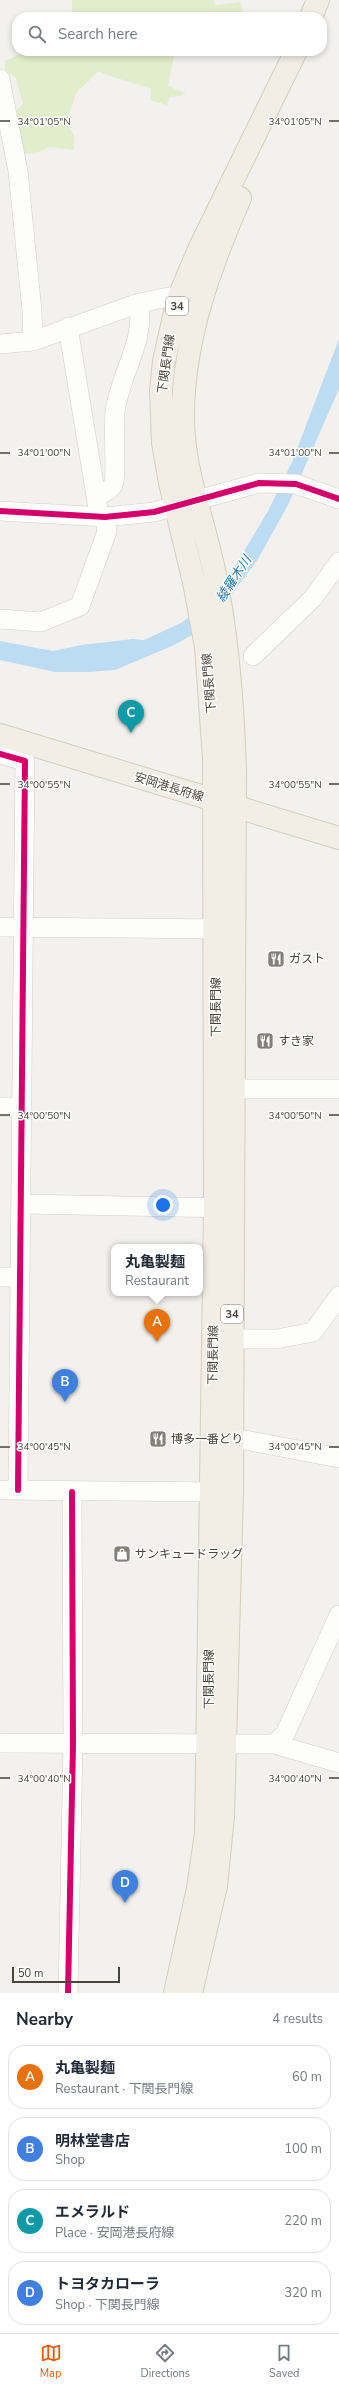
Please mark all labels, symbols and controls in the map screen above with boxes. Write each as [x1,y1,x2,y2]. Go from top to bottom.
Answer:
search box [12,12,327,56]
icon: search [26,23,48,45]
text: Search here [58,24,138,44]
text: 34°01'05"N [17,115,71,129]
text: 34°01'05"N [268,115,322,129]
road number: 34 [166,297,188,315]
street label: 下関長門線 [154,333,178,395]
text: 34°01'00"N [17,446,71,460]
text: 34°01'00"N [268,446,322,460]
water label: 綾羅木川 [212,551,257,606]
street label: 下関長門線 [198,652,220,714]
pin: C [118,700,144,733]
street label: 安岡港長府線 [132,769,206,805]
text: 34°00'55"N [17,778,71,792]
text: 34°00'55"N [268,778,322,792]
restaurant icon: ガスト [266,949,286,969]
place label: ガスト [289,951,325,967]
street label: 下関長門線 [208,977,224,1037]
restaurant icon: すき家 [255,1031,275,1051]
place label: すき家 [278,1033,314,1049]
text: 34°00'50"N [17,1109,71,1123]
text: 34°00'50"N [268,1109,322,1123]
your location [153,1195,173,1215]
popup [111,1244,203,1296]
text: 丸亀製麺 [125,1252,185,1272]
text: Restaurant [125,1272,189,1290]
road number: 34 [221,1305,243,1323]
pin: A [144,1309,170,1342]
street label: 下関長門線 [204,1325,222,1385]
pin: B [52,1369,78,1402]
restaurant icon: 博多一番どり [148,1429,168,1449]
place label: 博多一番どり [171,1431,243,1447]
text: 34°00'45"N [17,1440,71,1454]
text: 34°00'45"N [268,1440,322,1454]
shop icon: サンキュードラッグ [112,1544,132,1564]
place label: サンキュードラッグ [135,1546,243,1562]
street label: 下関長門線 [201,1649,217,1709]
text: 34°00'40"N [17,1772,71,1786]
text: 34°00'40"N [268,1772,322,1786]
pin: D [112,1870,138,1903]
scale bar [12,1965,120,1984]
text: 50 m [18,1966,43,1981]
text: Nearby [16,2008,73,2031]
text: 4 results [272,2010,323,2028]
text: 丸亀製麺 [55,2058,115,2078]
text: A [25,2068,35,2086]
text: 60 m [292,2068,322,2086]
text: Restaurant · 下関長門線 [55,2080,193,2098]
text: 明林堂書店 [55,2131,130,2151]
text: B [26,2140,34,2158]
text: 100 m [284,2140,322,2158]
text: Shop [55,2151,85,2169]
text: エメラルド [55,2202,130,2222]
text: C [26,2212,34,2230]
text: 220 m [284,2212,322,2230]
text: Place · 安岡港長府線 [55,2224,174,2242]
text: トヨタカローラ [55,2274,160,2294]
text: D [25,2284,35,2302]
text: 320 m [284,2284,322,2302]
text: Shop · 下関長門線 [55,2296,160,2314]
tab: Map [40,2342,62,2381]
tab: Directions [141,2342,190,2381]
tab: Saved [269,2342,299,2381]

